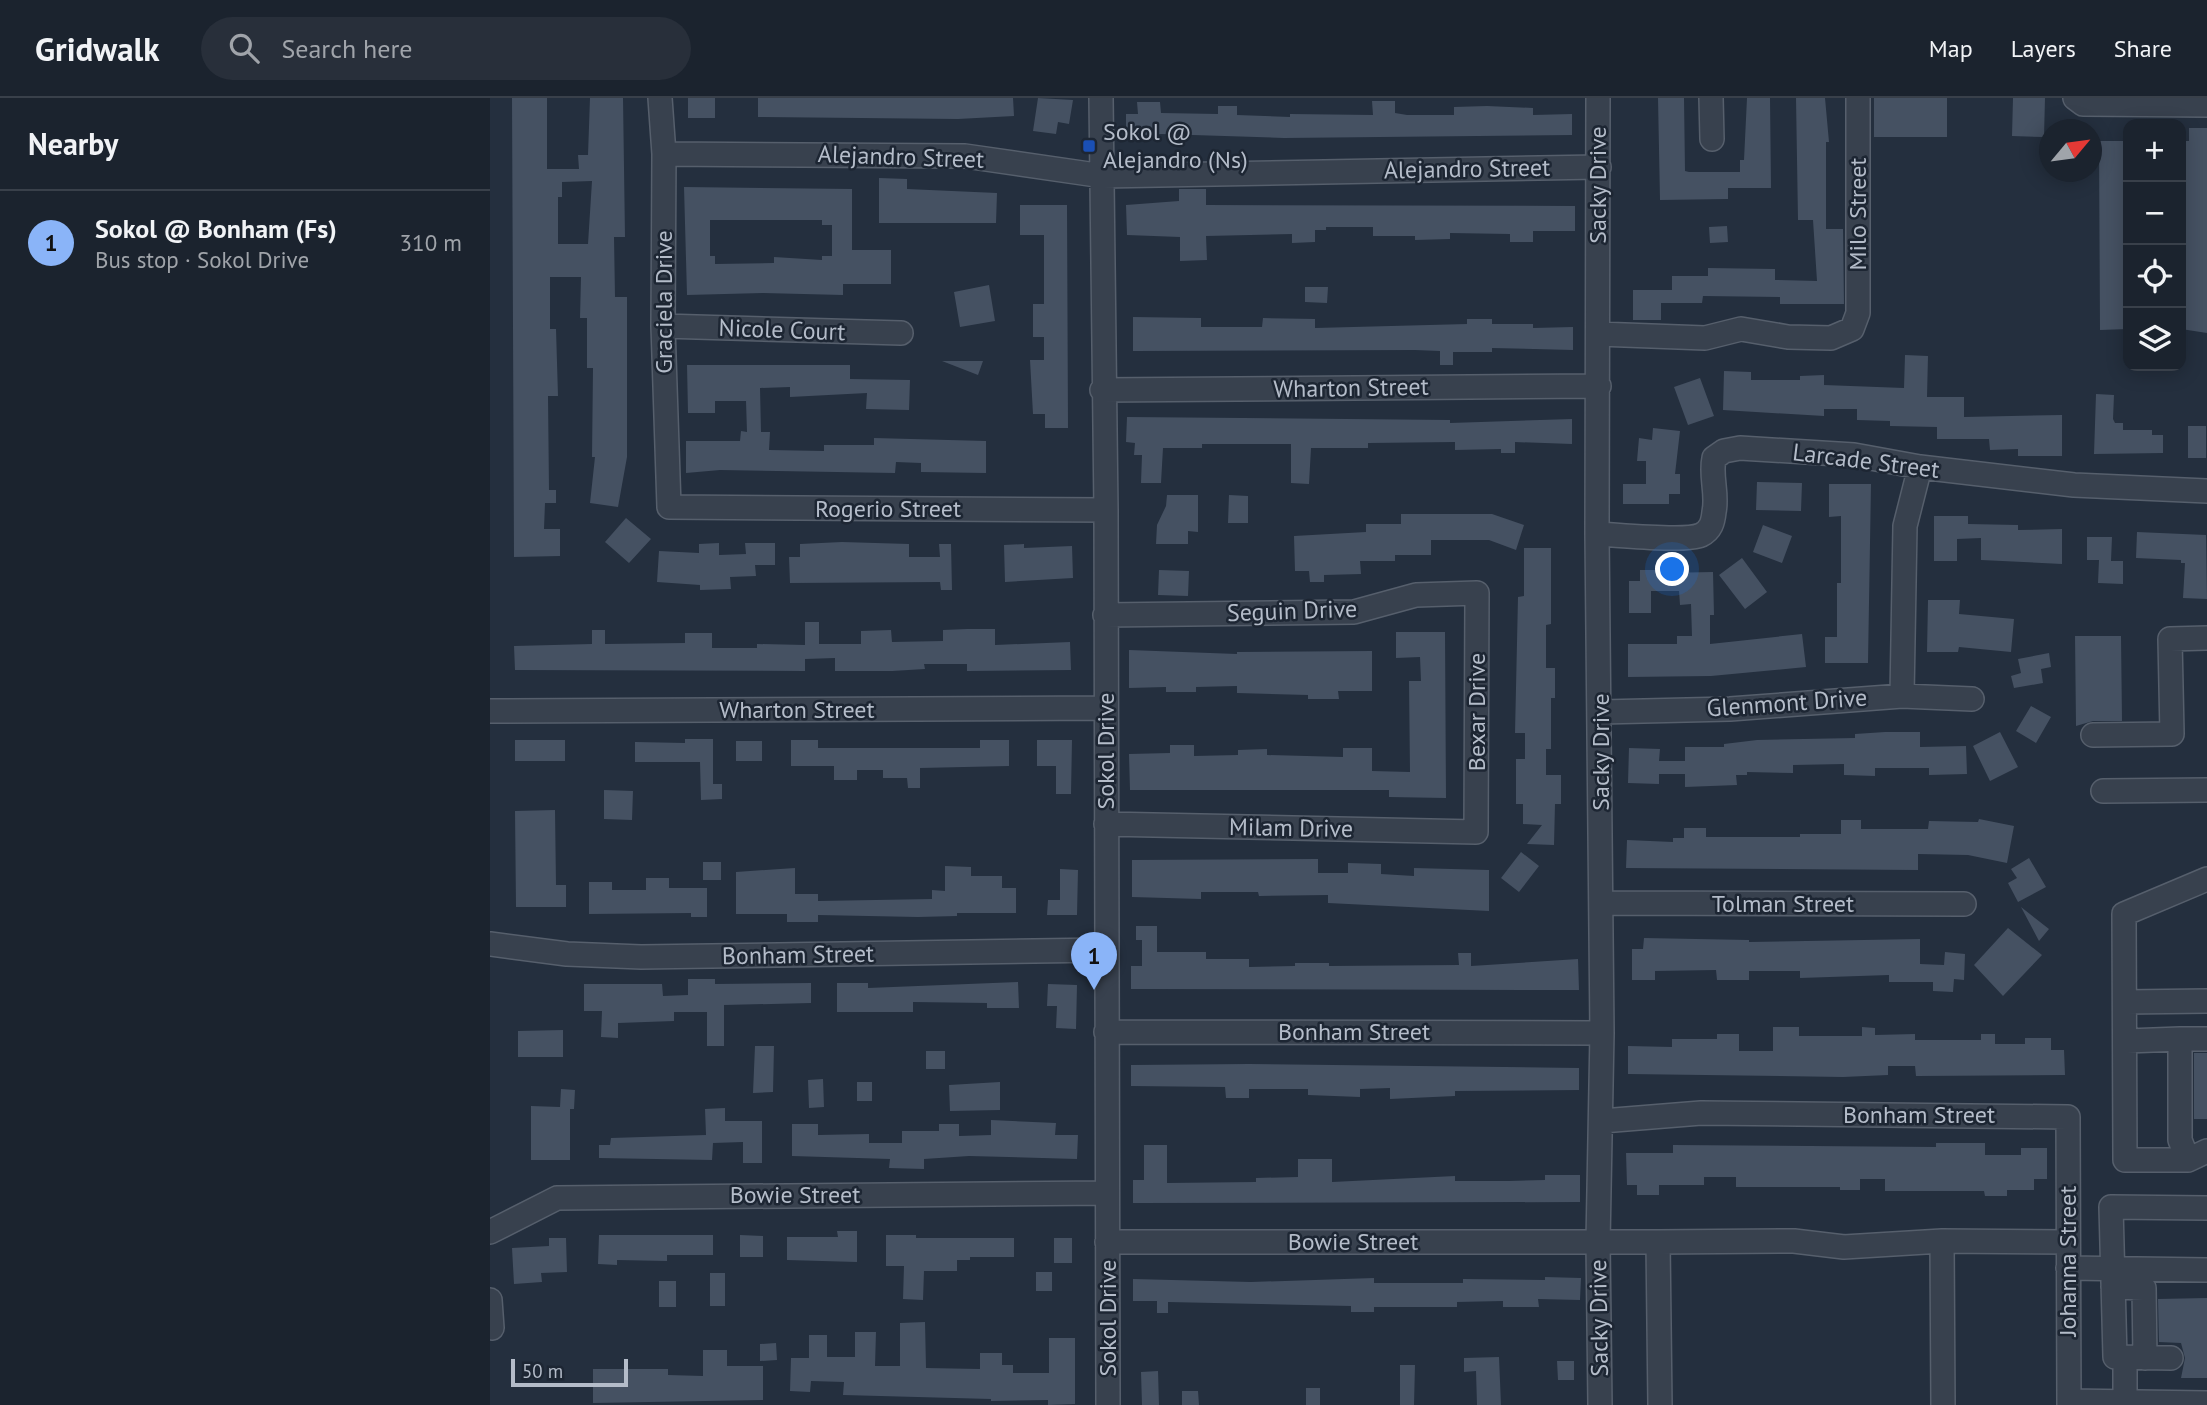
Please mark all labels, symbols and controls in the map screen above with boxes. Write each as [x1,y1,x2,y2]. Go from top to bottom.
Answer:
search box [201,17,691,80]
text: Gridwalk [35,27,159,70]
icon: search [225,29,263,67]
text: Search here [281,32,413,65]
text: Map [1929,33,1973,64]
text: Layers [2011,33,2076,64]
text: Share [2114,33,2172,64]
place label: Sokol @ Alejandro (Ns) [1103,116,1248,175]
north arrow [2039,119,2102,182]
map controls [2123,119,2186,371]
button: + [2123,119,2186,182]
text: Nearby [28,124,118,163]
street label: Sacky Drive [1582,126,1613,244]
street label: Alejandro Street [817,138,985,175]
marker: Sokol @ Alejandro (Ns) [1081,138,1097,154]
street label: Alejandro Street [1384,152,1550,185]
street label: Milo Street [1842,158,1873,271]
button: − [2123,182,2186,245]
text: Sokol @ Bonham (Fs) [95,212,337,245]
text: 1 [44,228,58,257]
text: 310 m [400,228,462,257]
street label: Graciela Drive [648,230,679,374]
text: Bus stop · Sokol Drive [95,245,309,274]
button: locate [2123,245,2186,308]
button: layers [2123,308,2186,371]
street label: Nicole Court [718,312,846,347]
street label: Wharton Street [1273,371,1429,404]
street label: Larcade Street [1791,436,1941,485]
street label: Rogerio Street [815,493,961,524]
your location [1655,552,1689,586]
street label: Seguin Drive [1226,593,1358,628]
street label: Bexar Drive [1461,653,1492,771]
street label: Glenmont Drive [1706,681,1868,724]
street label: Sokol Drive [1090,693,1121,809]
street label: Sacky Drive [1585,693,1616,811]
street label: Wharton Street [719,694,875,725]
street label: Milam Drive [1229,811,1353,844]
street label: Tolman Street [1712,888,1854,919]
pin: 1 [1071,932,1117,990]
street label: Bonham Street [722,938,874,971]
street label: Bonham Street [1278,1016,1430,1047]
street label: Bonham Street [1843,1099,1995,1130]
street label: Bowie Street [730,1179,860,1210]
street label: Johanna Street [2052,1186,2083,1337]
street label: Bowie Street [1288,1226,1418,1257]
street label: Sacky Drive [1582,1259,1615,1377]
street label: Sokol Drive [1092,1260,1123,1376]
scale bar [511,1356,628,1388]
text: 50 m [522,1359,563,1383]

